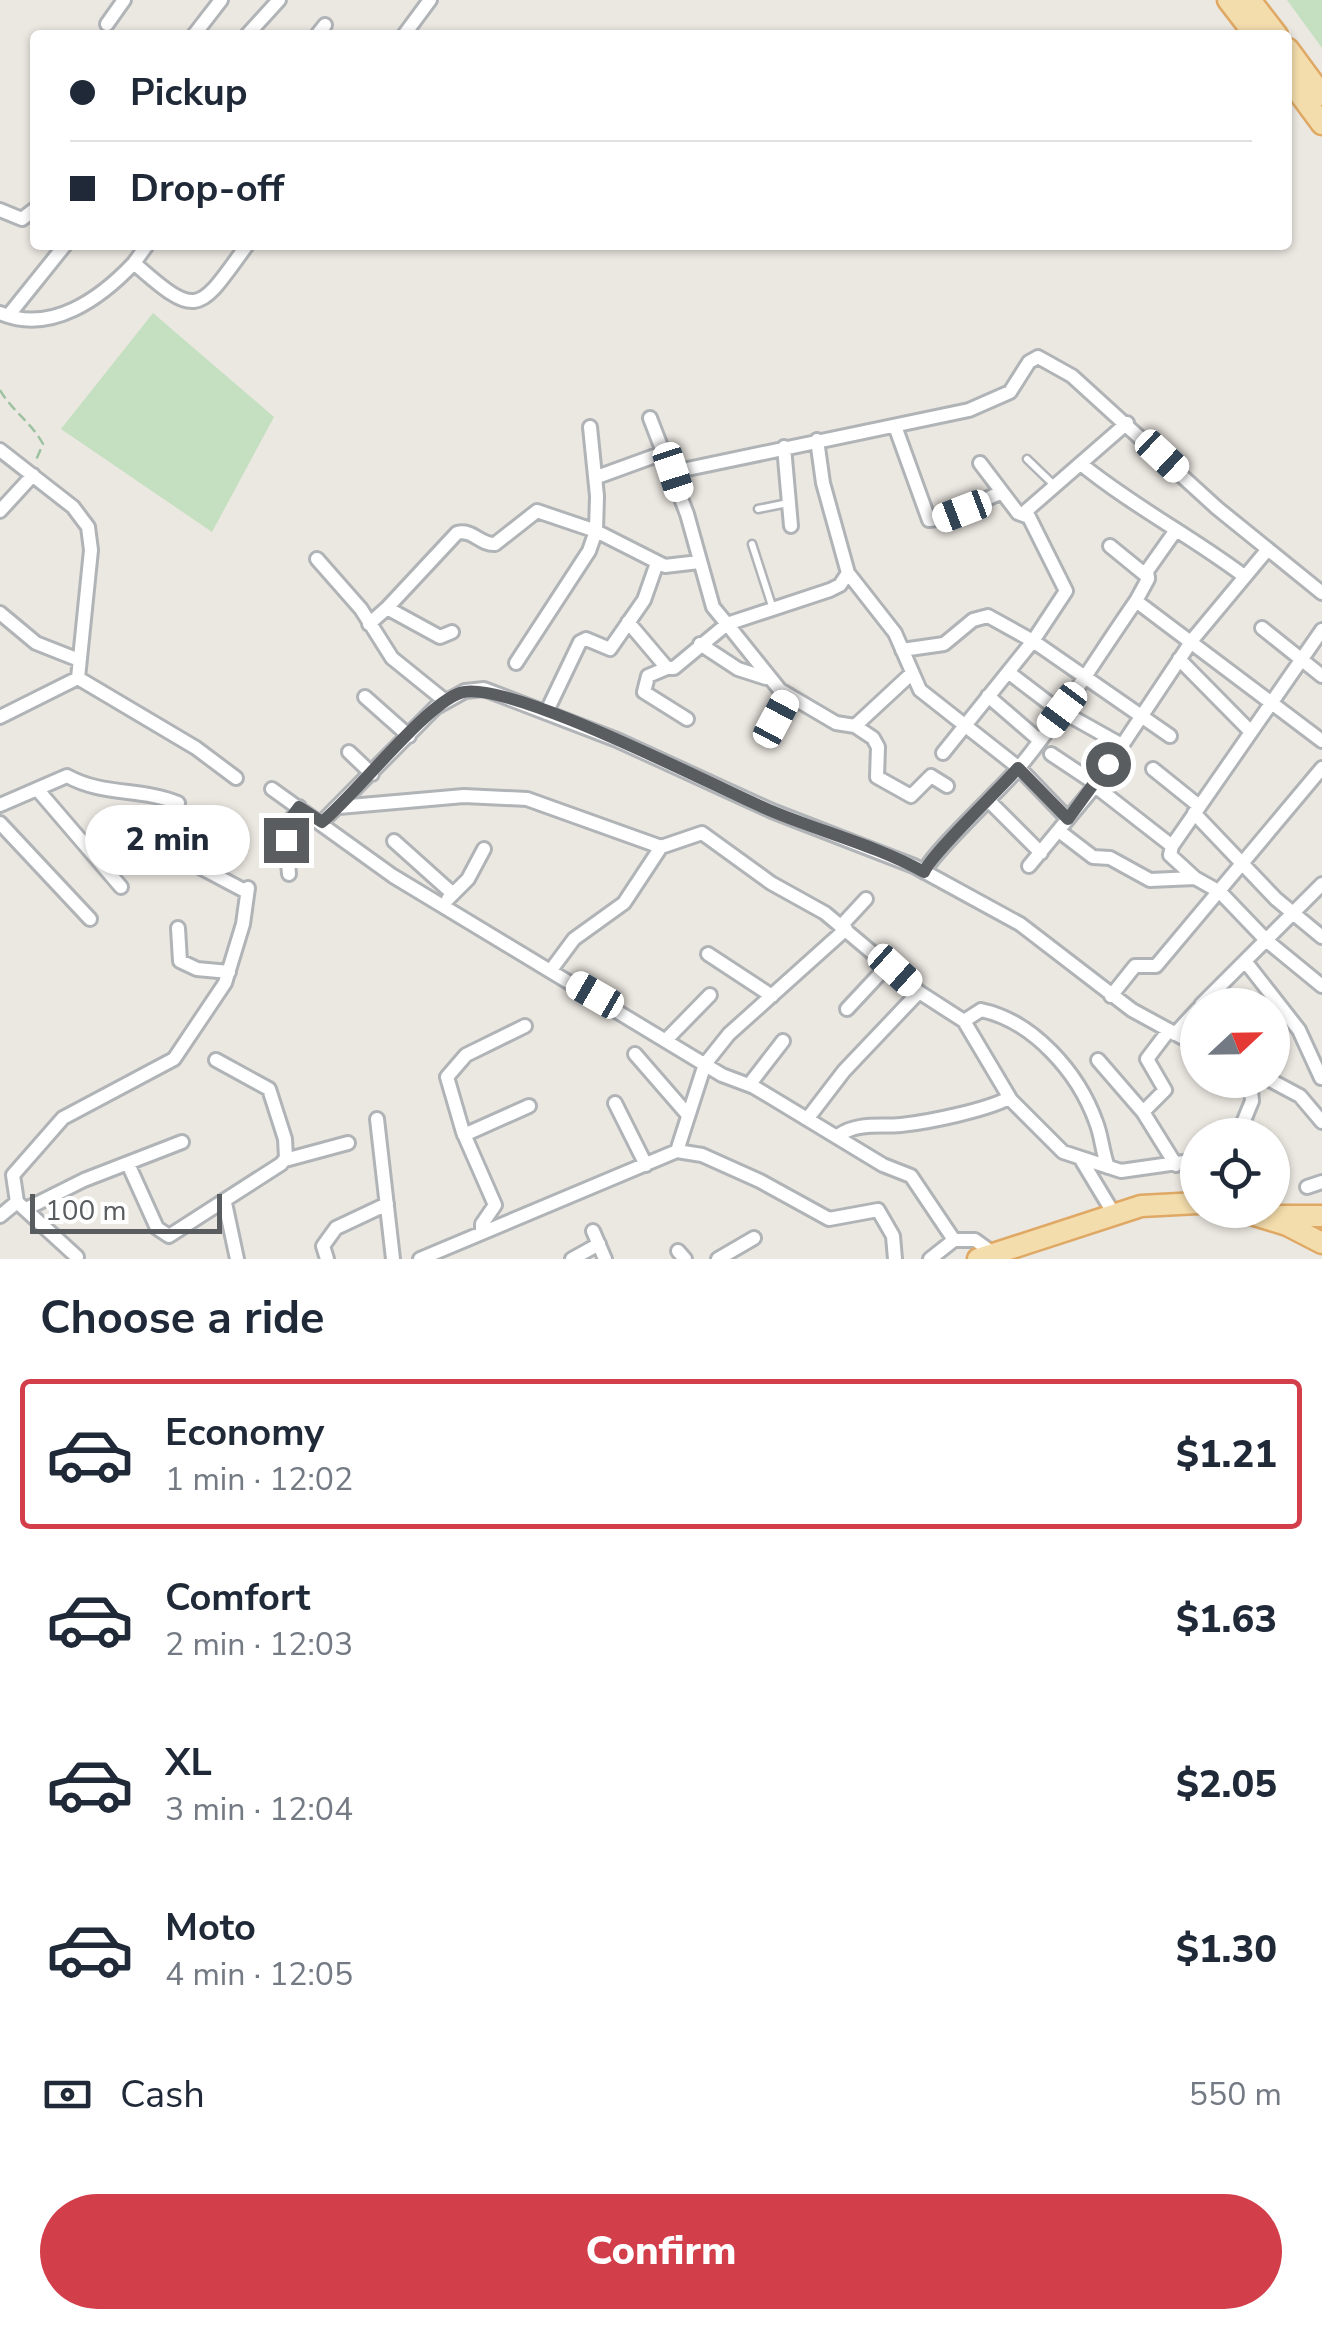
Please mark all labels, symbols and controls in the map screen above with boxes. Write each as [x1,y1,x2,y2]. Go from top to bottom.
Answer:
text: Pickup [130,67,248,118]
text: Drop-off [130,163,284,214]
car [1130,425,1194,487]
car [649,439,697,505]
car [929,486,995,536]
car [1032,677,1092,743]
car [749,685,803,753]
route start [1086,742,1131,787]
callout: 2 min [86,805,251,875]
text: 2 min [125,818,210,861]
route end [264,818,309,863]
car [863,939,927,1001]
car [562,967,628,1023]
north arrow [1180,988,1290,1098]
map controls [1180,988,1290,1228]
button: locate [1180,1118,1290,1228]
scale bar [30,1189,222,1234]
text: 100 m [45,1192,127,1230]
text: Choose a ride [40,1288,325,1349]
text: Economy [165,1407,324,1458]
icon: car [45,1409,135,1499]
text: $1.21 [1176,1429,1277,1480]
text: 1 min · 12:02 [165,1458,353,1501]
text: Comfort [165,1572,310,1623]
icon: car [45,1574,135,1664]
text: $1.63 [1176,1594,1277,1645]
text: 2 min · 12:03 [165,1623,353,1666]
text: XL [165,1737,212,1788]
icon: car [45,1739,135,1829]
text: $2.05 [1176,1759,1277,1810]
text: 3 min · 12:04 [165,1788,353,1831]
text: Moto [165,1902,256,1953]
icon: car [45,1904,135,1994]
text: $1.30 [1176,1924,1277,1975]
text: 4 min · 12:05 [165,1953,353,1996]
icon: cash [40,2067,95,2122]
text: Cash [120,2069,205,2120]
text: 550 m [1189,2073,1282,2116]
button: Confirm [40,2194,1282,2309]

